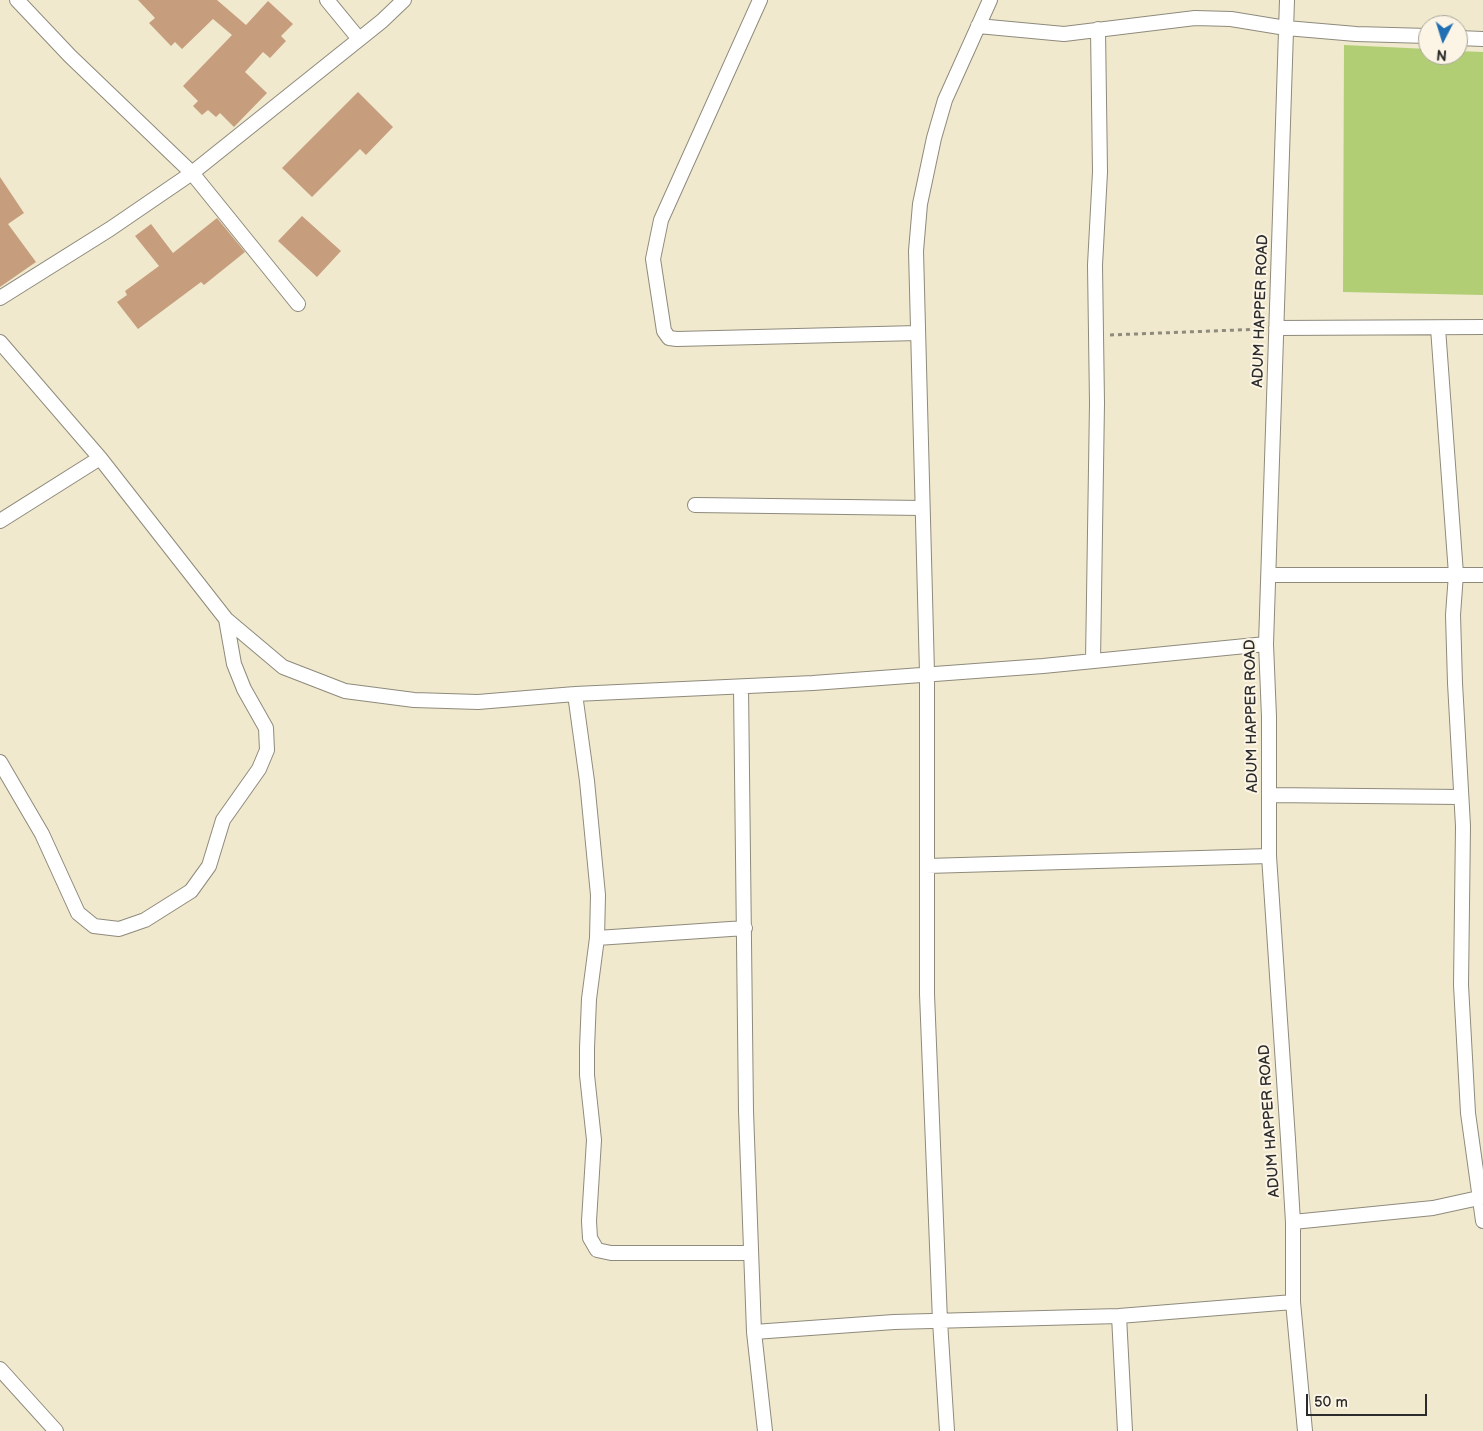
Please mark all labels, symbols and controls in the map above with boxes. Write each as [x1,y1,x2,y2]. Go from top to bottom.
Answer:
north arrow [1418,15,1468,65]
text: N [1436,46,1448,63]
street label: ADUM HAPPER ROAD [1249,234,1273,388]
street label: ADUM HAPPER ROAD [1242,639,1262,793]
street label: ADUM HAPPER ROAD [1256,1044,1284,1198]
scale bar [1308,1384,1429,1416]
text: 50 m [1314,1393,1348,1412]

